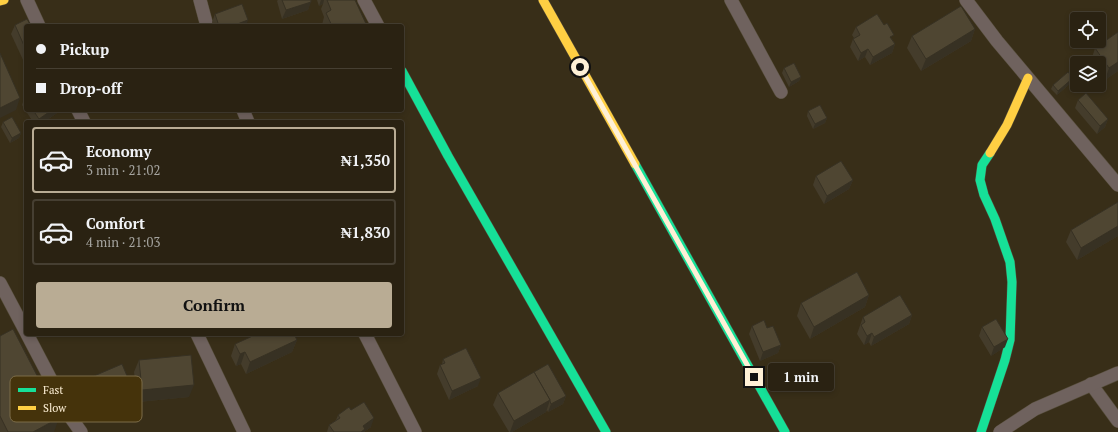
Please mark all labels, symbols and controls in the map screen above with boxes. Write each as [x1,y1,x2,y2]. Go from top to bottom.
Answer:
map controls [1070,12,1106,92]
button: locate [1070,12,1106,48]
text: Pickup [60,39,109,59]
button: layers [1070,56,1106,92]
route start [571,58,589,76]
text: Drop-off [60,78,122,98]
text: Economy [86,141,151,161]
icon: car [38,142,74,178]
text: ₦1,350 [341,150,390,170]
text: 3 min · 21:02 [86,161,160,179]
text: Comfort [86,213,145,233]
icon: car [38,214,74,250]
text: ₦1,830 [341,222,390,242]
text: 4 min · 21:03 [86,233,160,251]
button: Confirm [36,282,392,328]
callout: 1 min [768,363,834,391]
route end [745,368,763,386]
text: 1 min [783,368,819,386]
legend [10,376,142,422]
text: Fast [43,383,63,397]
text: Slow [43,401,67,415]

